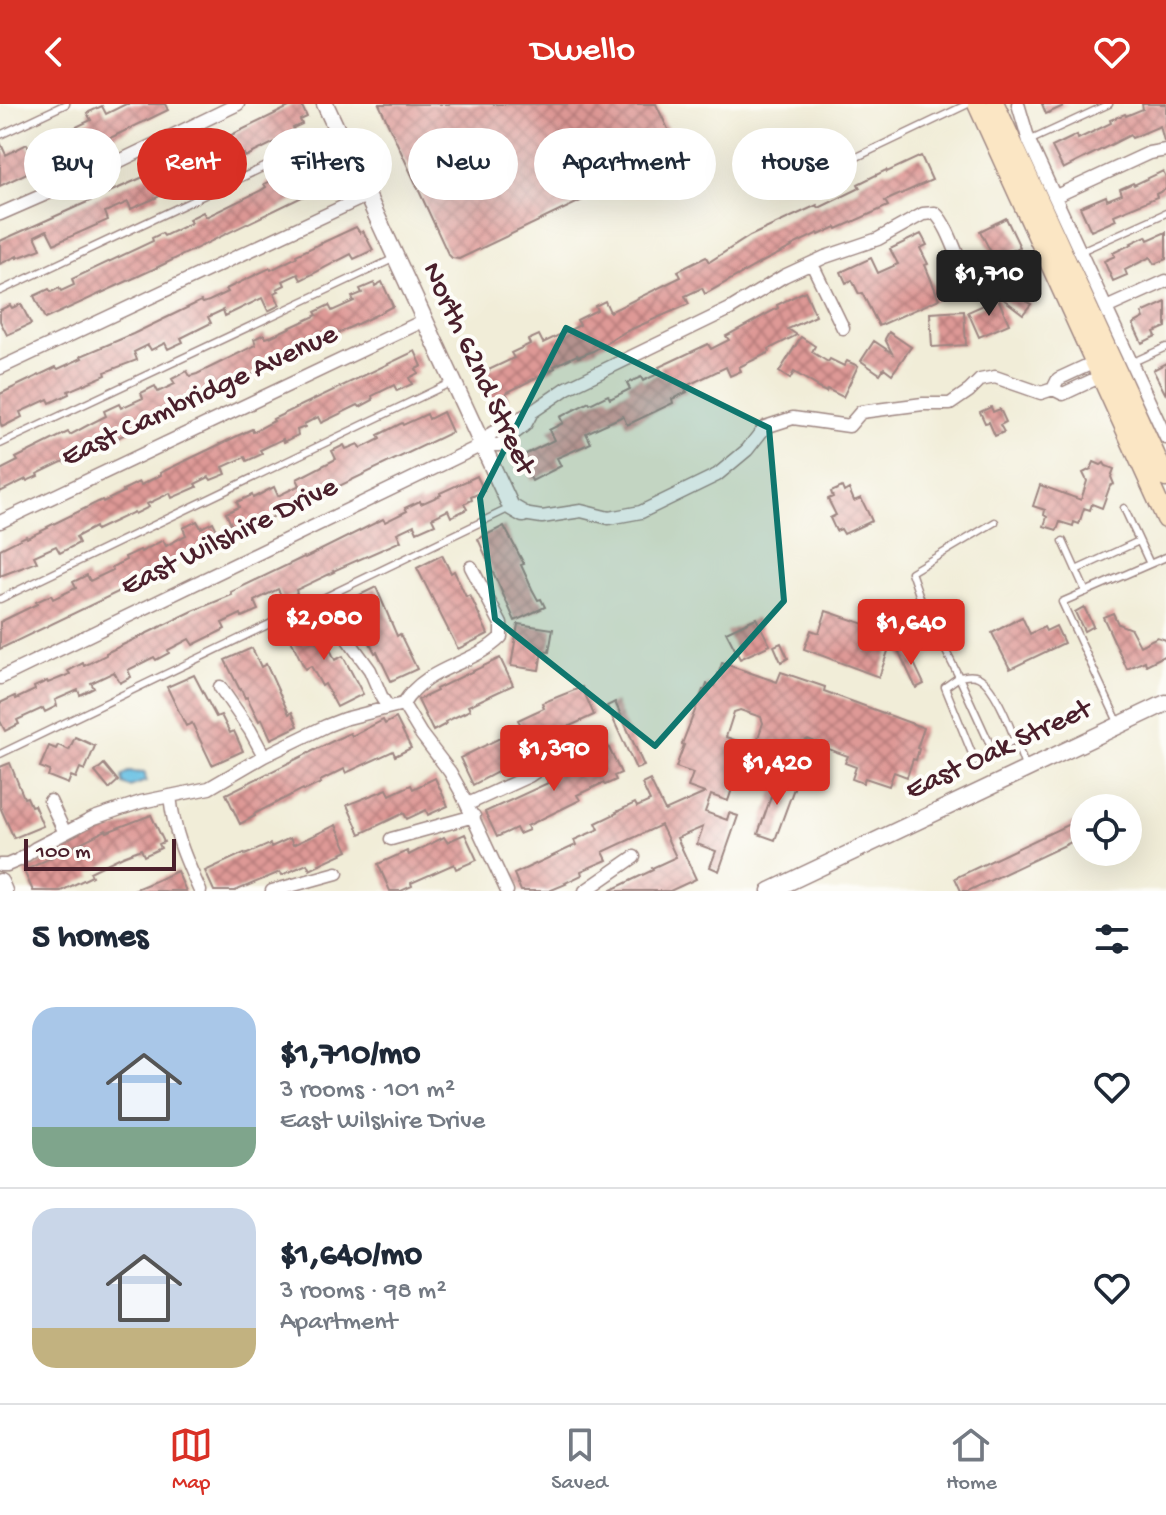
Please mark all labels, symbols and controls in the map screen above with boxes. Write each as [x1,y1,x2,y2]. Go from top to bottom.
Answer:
icon: back [32,30,76,74]
icon: heart [1090,30,1134,74]
text: Dwello [531,31,635,74]
chip: Buy [24,128,121,200]
chip: Rent [137,128,247,200]
chip: Filters [263,128,392,200]
chip: New [408,128,518,200]
chip: Apartment [534,128,716,200]
chip: House [732,128,857,200]
pin: $1,710 [924,250,1054,318]
street label: North 62nd Street [413,257,543,483]
text: $1,710 [954,260,1024,291]
street label: East Cambridge Avenue [56,317,344,476]
street label: East Wilshire Drive [116,470,344,606]
pin: $2,080 [259,594,389,662]
pin: $1,640 [846,599,976,667]
text: $2,080 [286,604,362,635]
text: $1,640 [876,609,946,640]
street label: East Oak Street [901,692,1100,809]
pin: $1,390 [489,725,619,793]
text: $1,390 [518,735,590,766]
pin: $1,420 [712,739,842,807]
text: $1,420 [742,749,812,780]
map controls [1070,794,1142,866]
button: locate [1070,794,1142,866]
scale bar [24,835,176,871]
text: 100 m [36,840,91,866]
icon: filters [1090,917,1134,961]
text: 5 homes [32,919,148,959]
text: $1,710/mo [280,1036,420,1076]
icon: home [96,1039,192,1135]
icon: heart [1090,1065,1134,1109]
text: 3 rooms · 101 m² [280,1076,455,1107]
text: East Wilshire Drive [280,1107,485,1138]
text: $1,640/mo [280,1237,422,1277]
icon: home [96,1240,192,1336]
icon: heart [1090,1266,1134,1310]
text: 3 rooms · 98 m² [280,1277,447,1308]
text: Apartment [280,1308,397,1339]
tab: Map [169,1423,213,1497]
tab: Saved [551,1423,608,1497]
tab: Home [946,1423,997,1497]

